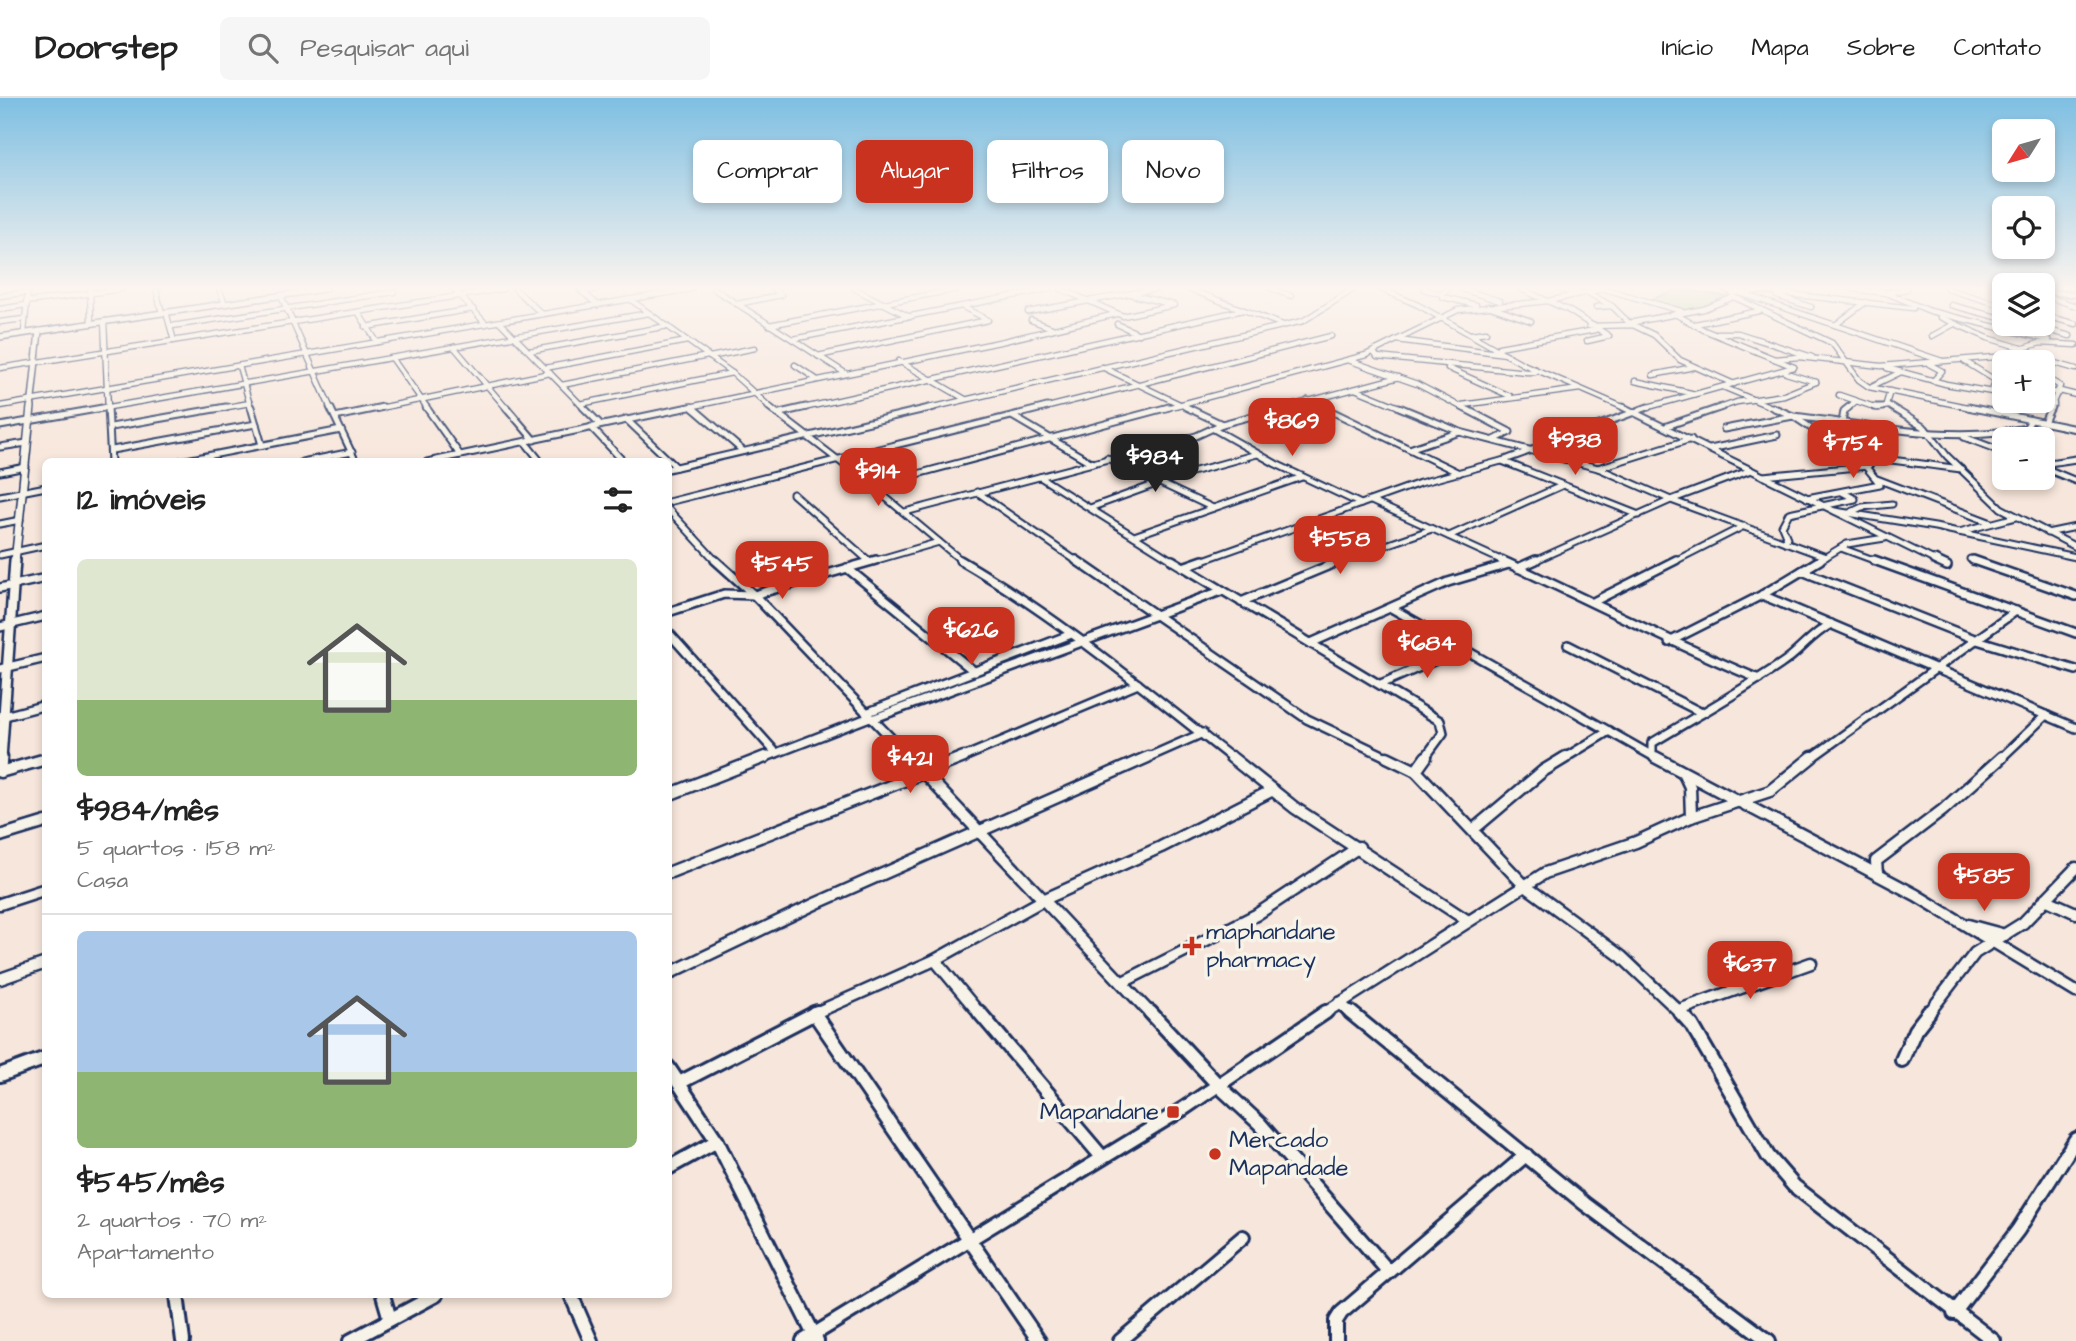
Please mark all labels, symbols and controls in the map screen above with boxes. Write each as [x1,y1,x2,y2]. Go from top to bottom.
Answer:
search box [220,17,710,80]
text: Doorstep [35,25,178,71]
icon: search [244,29,282,67]
text: Pesquisar aqui [300,30,469,66]
text: Início [1662,31,1713,65]
text: Mapa [1751,31,1809,65]
text: Sobre [1847,31,1915,65]
text: Contato [1953,31,2041,65]
north arrow [1992,119,2054,182]
map controls [1992,119,2055,490]
chip: Comprar [693,140,842,203]
chip: Alugar [856,140,973,203]
chip: Filtros [987,140,1108,203]
chip: Novo [1122,140,1224,203]
button: locate [1992,196,2055,259]
button: layers [1992,273,2055,336]
button: + [1992,350,2055,413]
pin: $869 [1251,398,1333,458]
text: $869 [1264,405,1320,437]
pin: $938 [1534,418,1616,477]
pin: $754 [1812,420,1894,480]
text: $938 [1549,424,1601,456]
text: $754 [1824,427,1882,459]
button: − [1992,427,2055,490]
pin: $984 [1114,434,1196,494]
text: $984 [1127,441,1183,473]
pin: $914 [837,448,919,508]
text: $914 [856,455,900,487]
text: 12 imóveis [77,479,206,521]
icon: filters [599,481,637,519]
pin: $558 [1299,517,1381,576]
text: $558 [1310,523,1370,555]
pin: $545 [741,542,823,601]
text: $545 [751,548,813,580]
icon: home [294,605,420,731]
pin: $626 [930,608,1012,667]
text: $626 [944,614,998,646]
pin: $684 [1386,620,1468,680]
text: $684 [1398,627,1456,659]
pin: $421 [869,736,951,795]
text: $421 [888,742,932,774]
text: $984/mês [77,790,219,832]
text: 5 quartos · 158 m² [77,832,276,864]
pin: $585 [1943,854,2025,913]
text: $585 [1954,860,2014,892]
text: Casa [77,864,128,896]
place label: maphandane pharmacy [1206,915,1336,978]
marker: maphandane pharmacy [1184,938,1200,954]
pin: $637 [1709,942,1791,1001]
text: $637 [1723,948,1777,980]
icon: home [294,977,420,1103]
place label: Mapandane [1040,1095,1159,1129]
marker: Mapandane [1165,1104,1181,1120]
place label: Mercado Mapandade [1229,1123,1348,1185]
marker: Mercado Mapandade [1207,1146,1223,1162]
text: $545/mês [77,1162,225,1204]
text: 2 quartos · 70 m² [77,1204,267,1236]
text: Apartamento [77,1236,214,1268]

